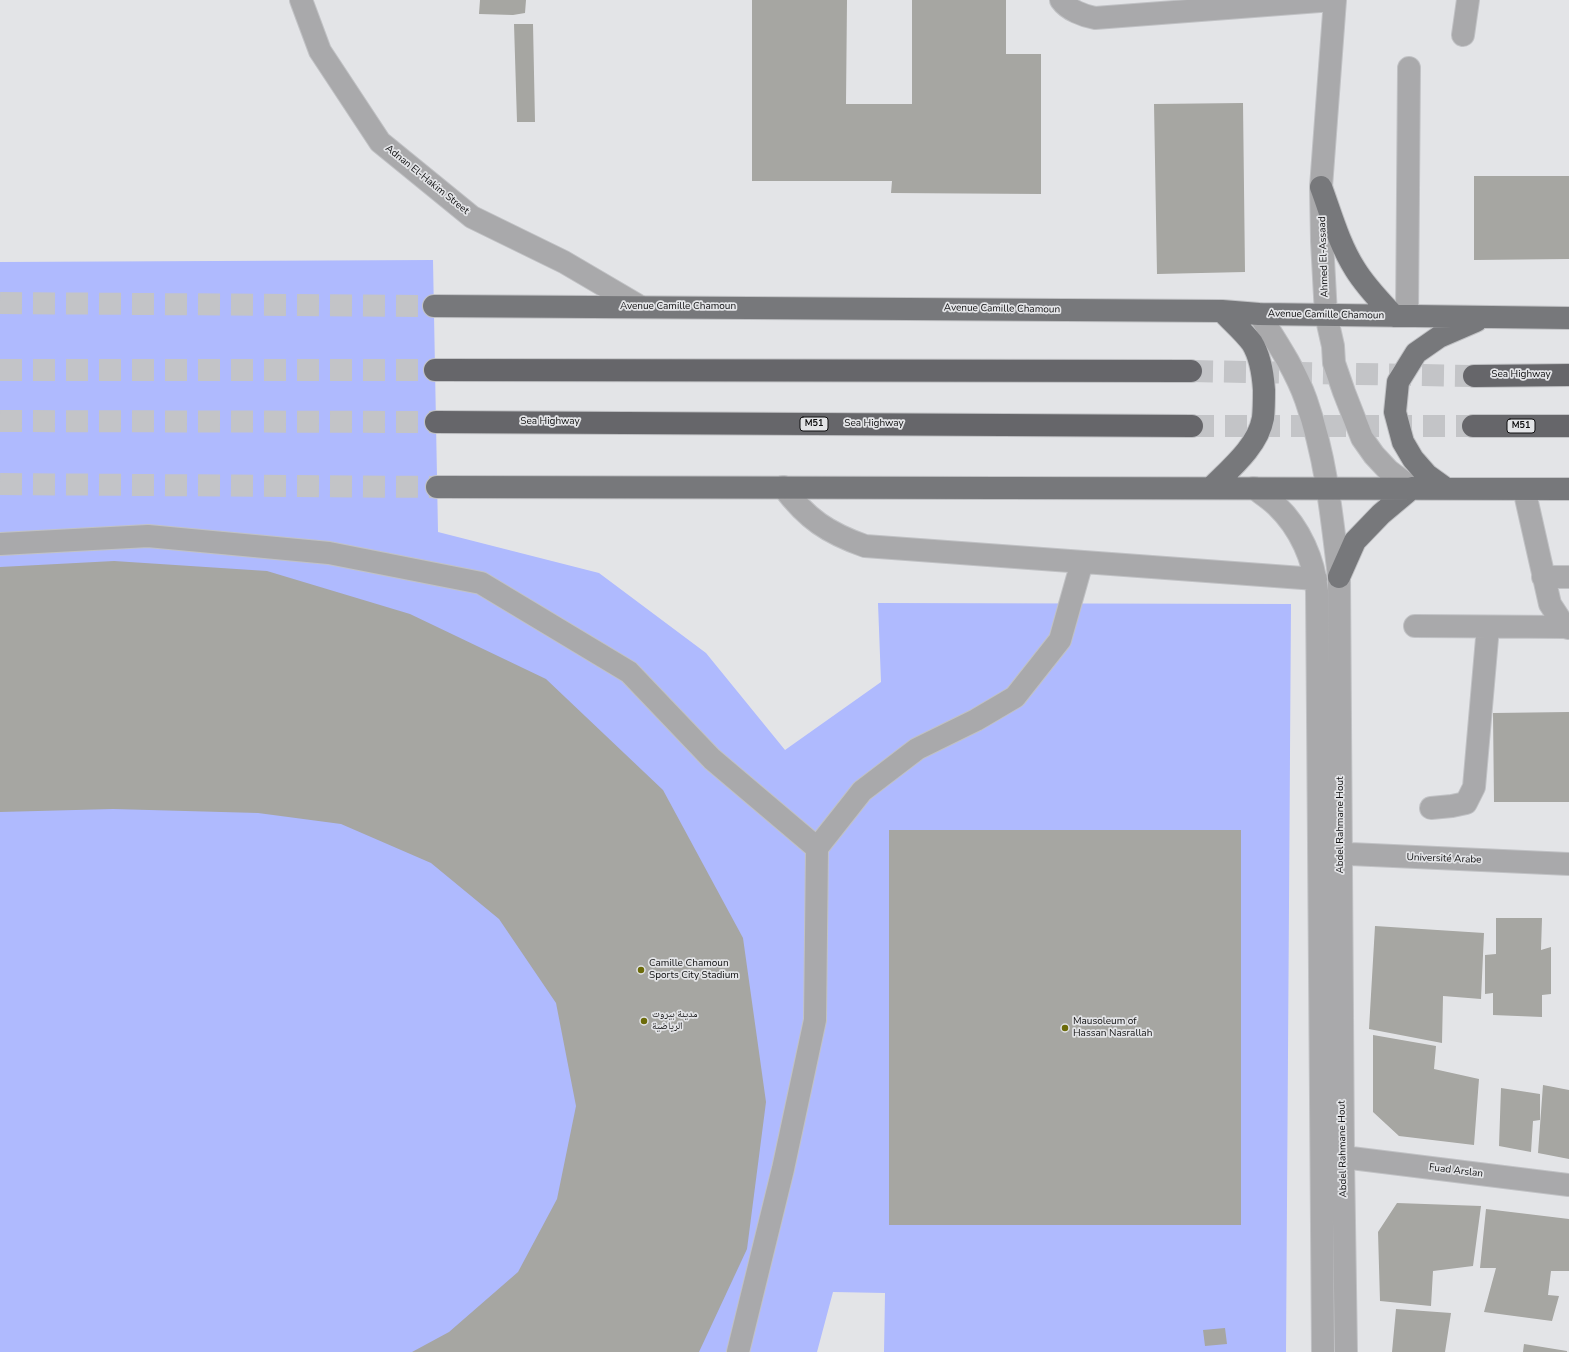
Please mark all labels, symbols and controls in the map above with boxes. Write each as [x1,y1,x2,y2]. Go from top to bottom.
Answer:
street label: Adnan El-Hakim Street [383,143,471,217]
street label: Ahmed El-Assaad [1317,216,1331,298]
street label: Avenue Camille Chamoun [620,301,736,313]
street label: Avenue Camille Chamoun [944,302,1060,316]
street label: Avenue Camille Chamoun [1268,308,1384,322]
street label: Sea Highway [1491,369,1551,381]
street label: Sea Highway [520,416,580,428]
road number: M51 [800,417,828,431]
street label: Sea Highway [844,418,904,430]
road number: M51 [1507,419,1535,433]
street label: Abdel Rahmane Hout [1335,776,1347,874]
street label: Université Arabe [1406,852,1482,866]
place label: Camille Chamoun Sports City Stadium [649,958,739,982]
marker: Camille Chamoun Sports City Stadium [636,965,646,975]
place label: مدينة بيروت الرياضية [652,1009,698,1032]
marker: مدينة بيروت الرياضية [639,1016,649,1026]
place label: Mausoleum of Hassan Nasrallah [1073,1016,1152,1040]
marker: Mausoleum of Hassan Nasrallah [1060,1023,1070,1033]
street label: Abdel Rahmane Hout [1336,1100,1350,1198]
street label: Fuad Arslan [1428,1162,1484,1180]

